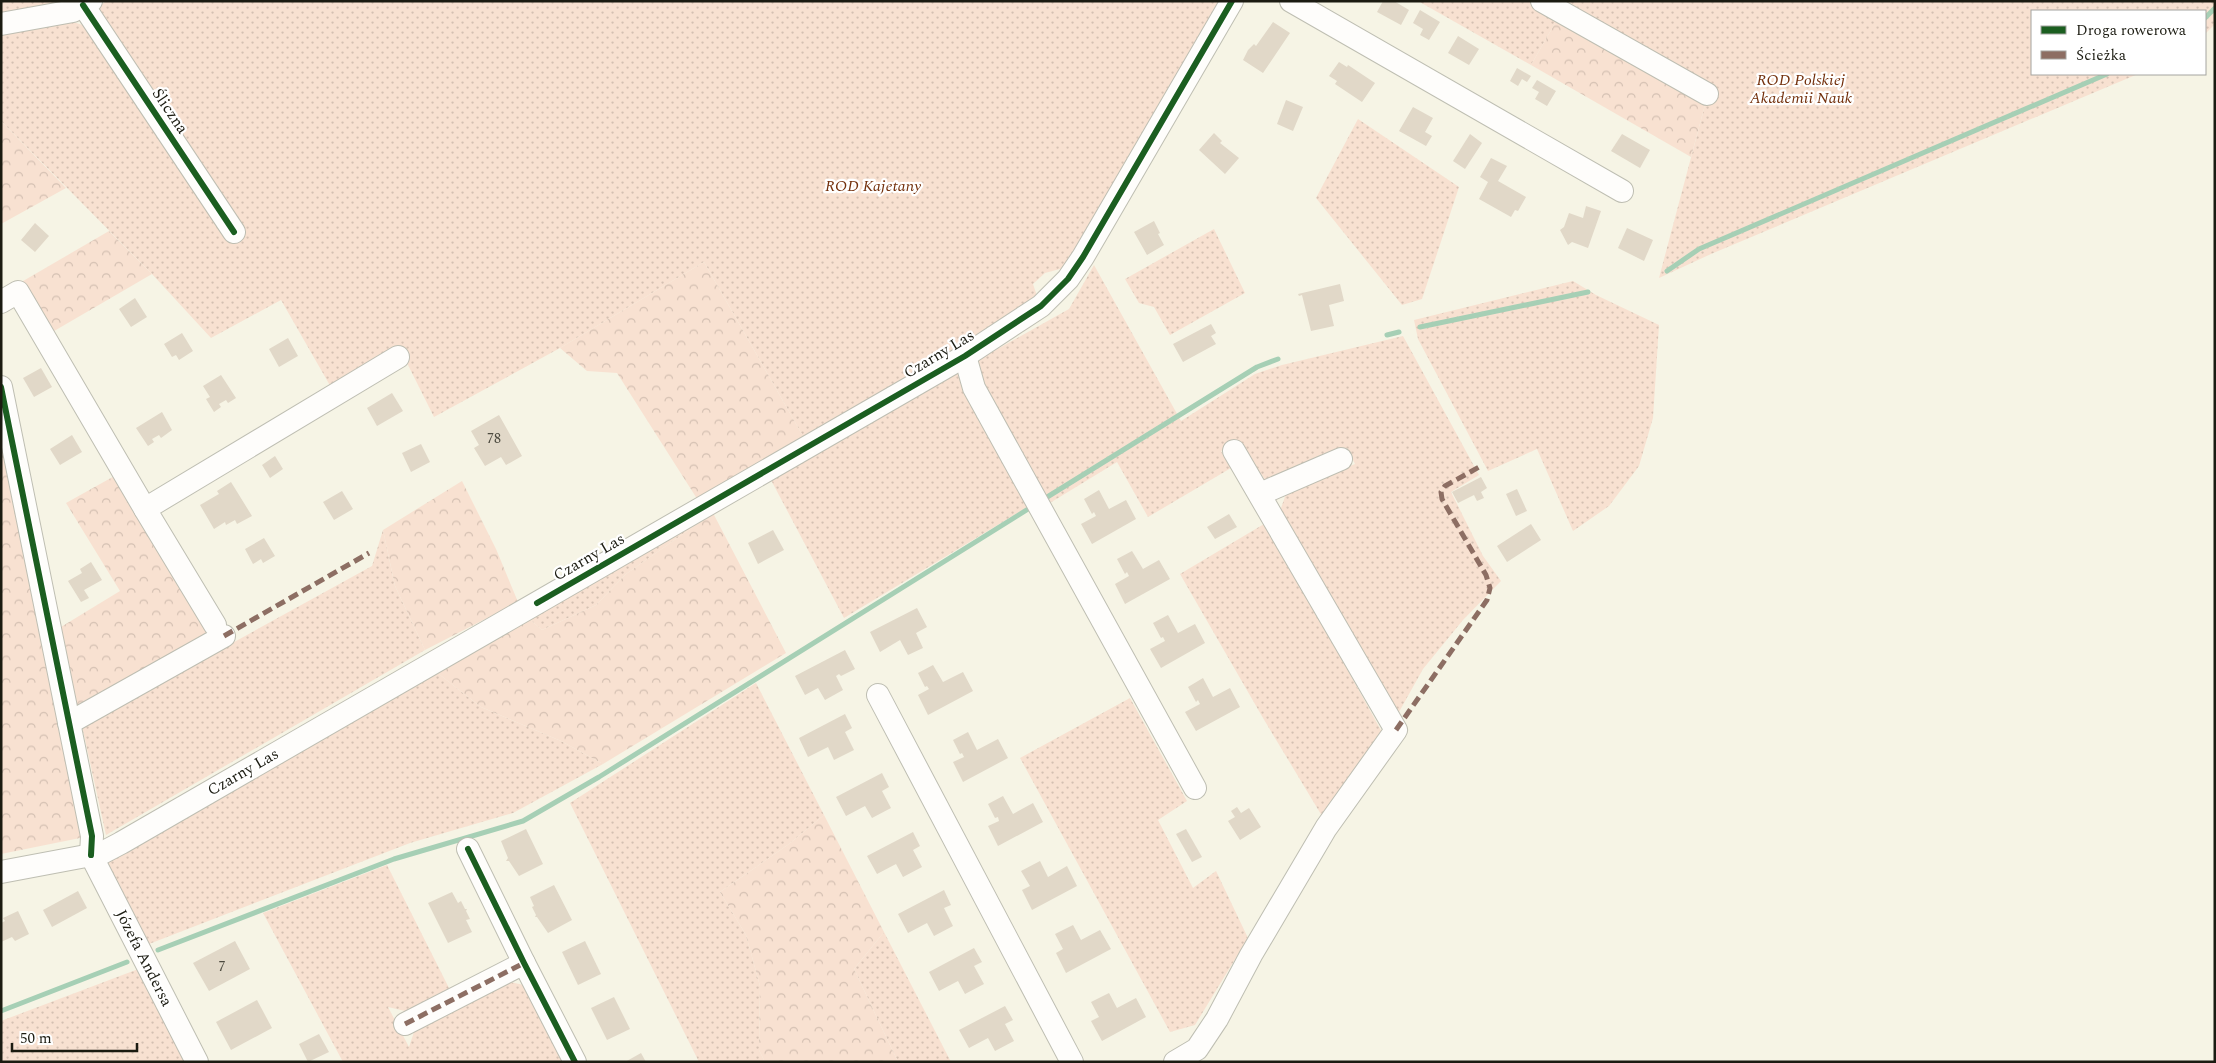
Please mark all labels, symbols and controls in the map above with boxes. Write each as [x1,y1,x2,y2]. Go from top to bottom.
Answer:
legend [2031,10,2206,75]
text: Droga rowerowa [2076,19,2187,42]
text: Ścieżka [2076,44,2127,67]
park label: ROD Polskiej Akademii Nauk [1749,68,1853,110]
street label: Śliczna [146,83,194,139]
park label: ROD Kajetany [825,174,921,198]
street label: Czarny Las [899,323,979,385]
house number: 78 [487,428,501,449]
street label: Czarny Las [549,527,629,587]
street label: Czarny Las [203,742,283,802]
street label: Józefa Andersa [109,905,179,1011]
house number: 7 [219,956,226,977]
scale bar [12,1020,138,1052]
text: 50 m [20,1027,52,1050]

